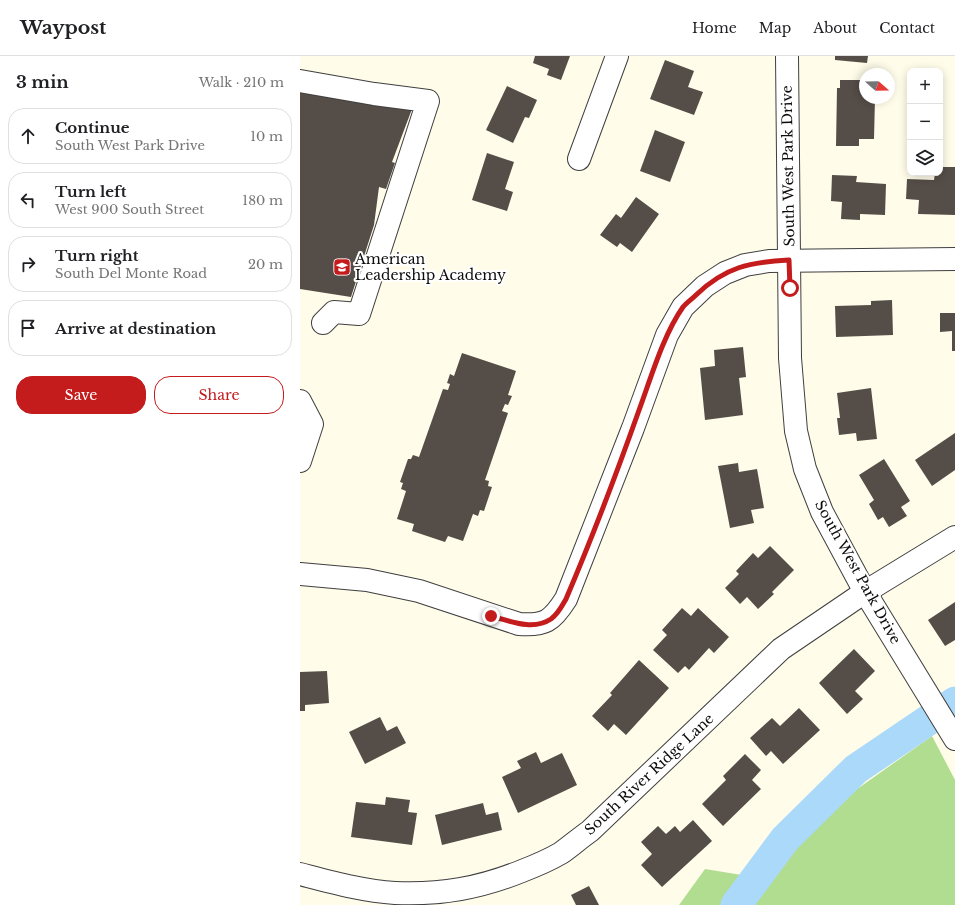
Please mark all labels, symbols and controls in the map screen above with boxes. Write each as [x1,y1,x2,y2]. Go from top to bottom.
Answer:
text: Waypost [20,16,106,39]
text: Home [692,19,737,37]
text: Map [759,19,791,37]
text: About [813,19,857,37]
text: Contact [879,19,935,37]
north arrow [859,68,895,104]
map controls [907,68,943,176]
button: + [907,68,943,104]
text: 3 min [16,72,69,93]
text: Walk · 210 m [199,74,284,91]
street label: South West Park Drive [778,85,798,247]
button: − [907,104,943,140]
text: Continue [55,118,130,137]
icon: ahead [17,125,39,147]
text: 10 m [250,128,283,145]
text: South West Park Drive [55,137,205,154]
button: layers [907,140,943,176]
text: Turn left [55,182,126,201]
icon: left [17,189,39,211]
text: 180 m [242,192,283,209]
text: West 900 South Street [55,201,204,218]
text: Turn right [55,246,138,265]
place label: American Leadership Academy [354,250,506,284]
icon: right [17,253,39,275]
text: 20 m [248,256,283,273]
school or university icon: American Leadership Academy [332,257,352,277]
text: South Del Monte Road [55,265,207,282]
route start [781,279,799,297]
icon: arrive [17,317,39,339]
text: Arrive at destination [55,319,216,338]
button: Save [16,376,146,414]
button: Share [154,376,284,414]
street label: South West Park Drive [811,497,905,647]
route end [482,607,500,625]
street label: South River Ridge Lane [581,709,717,839]

